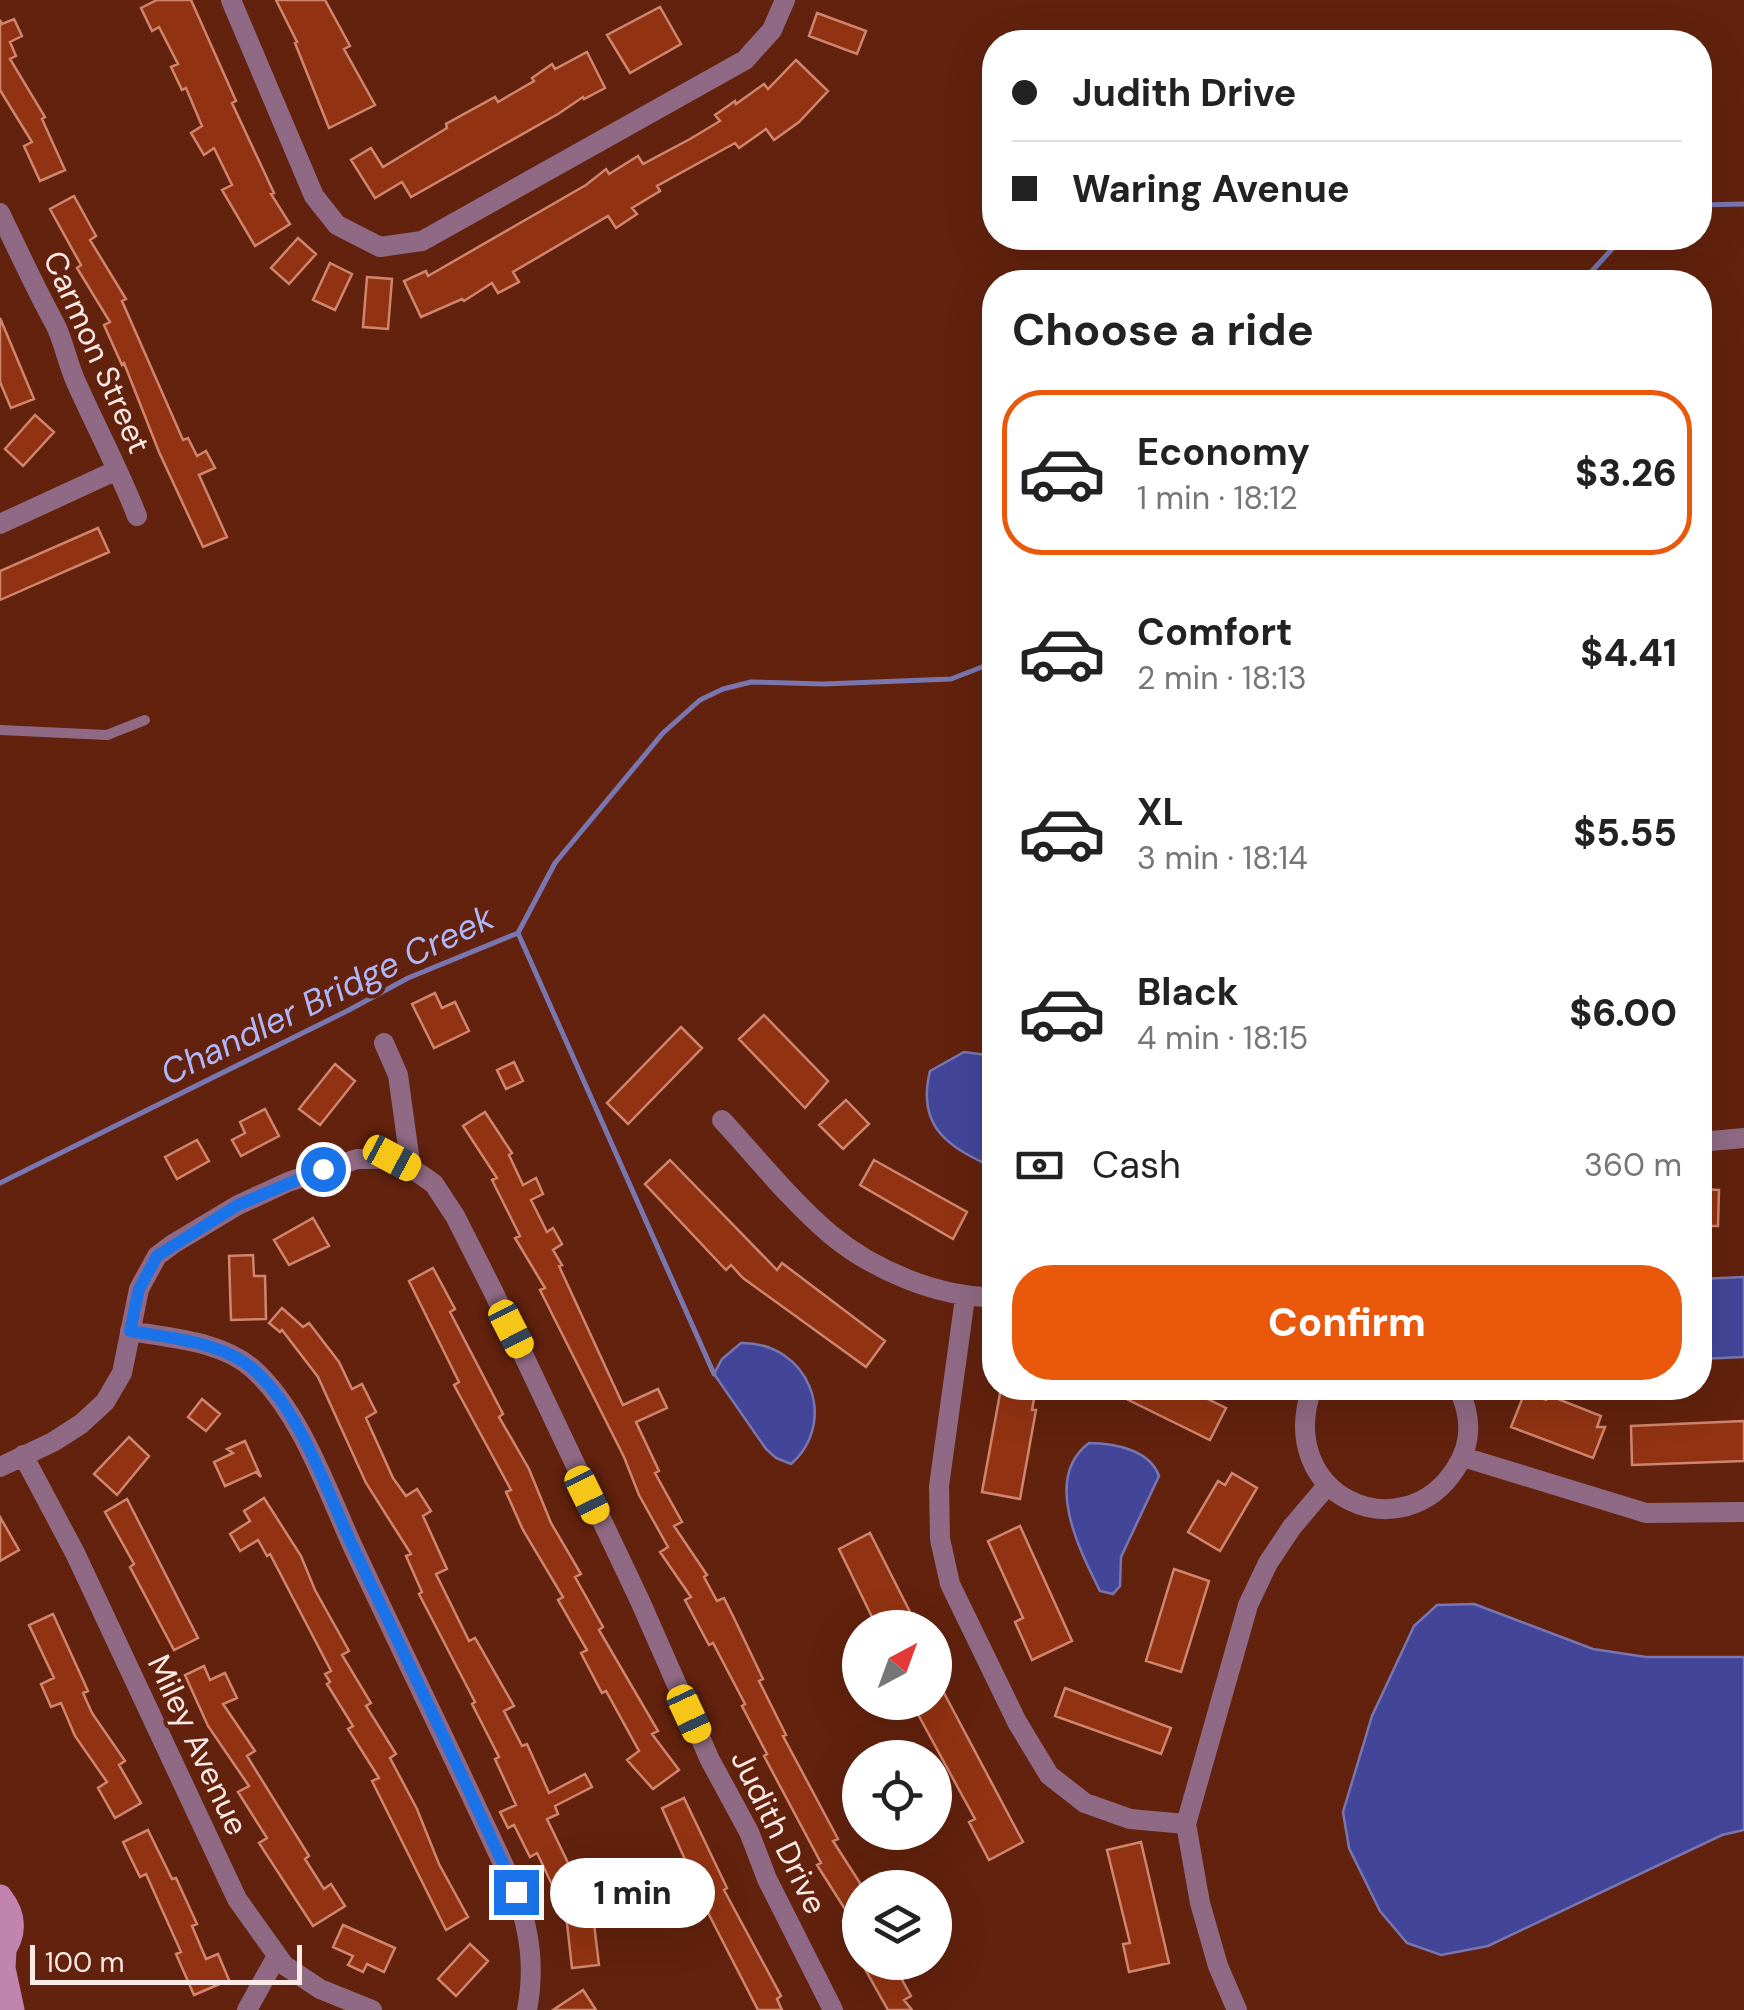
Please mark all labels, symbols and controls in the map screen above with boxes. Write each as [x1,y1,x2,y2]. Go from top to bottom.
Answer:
text: Judith Drive [1072,68,1296,118]
text: Waring Avenue [1072,164,1350,214]
street label: Carmon Street [34,244,160,460]
text: Choose a ride [1012,300,1314,359]
text: Economy [1137,427,1310,477]
icon: car [1017,428,1107,518]
text: $3.26 [1575,448,1677,498]
text: 1 min · 18:12 [1137,477,1298,519]
text: Comfort [1137,607,1293,657]
icon: car [1017,608,1107,698]
text: $4.41 [1580,628,1677,678]
text: 2 min · 18:13 [1137,657,1307,699]
text: XL [1137,787,1184,837]
icon: car [1017,788,1107,878]
text: $5.55 [1573,808,1677,858]
text: 3 min · 18:14 [1137,837,1308,879]
water label: Chandler Bridge Creek [153,894,501,1096]
text: Black [1137,967,1239,1017]
icon: car [1017,968,1107,1058]
text: $6.00 [1569,988,1677,1038]
text: 4 min · 18:15 [1137,1017,1308,1059]
car [358,1131,426,1185]
icon: cash [1012,1138,1067,1193]
text: Cash [1092,1140,1181,1190]
text: 360 m [1584,1144,1682,1186]
route start [301,1147,346,1192]
button: Confirm [1012,1265,1682,1380]
car [484,1295,538,1363]
car [560,1461,614,1529]
north arrow [842,1610,952,1720]
map controls [842,1610,952,1980]
street label: Miley Avenue [138,1648,258,1842]
car [663,1680,715,1748]
button: locate [842,1740,952,1850]
street label: Judith Drive [721,1743,837,1921]
callout: 1 min [551,1857,716,1927]
route end [494,1870,539,1915]
button: layers [842,1870,952,1980]
text: 1 min [593,1872,672,1914]
scale bar [30,1940,302,1984]
text: 100 m [45,1944,124,1981]

